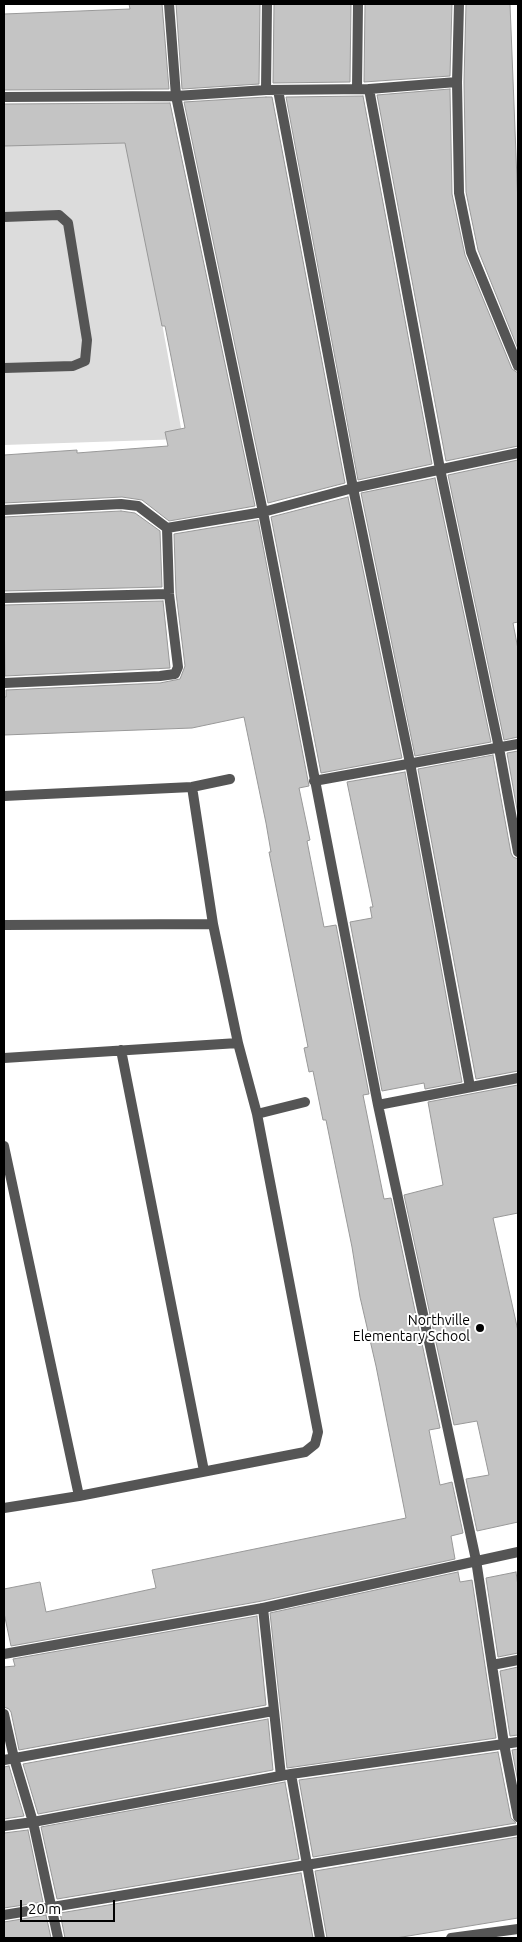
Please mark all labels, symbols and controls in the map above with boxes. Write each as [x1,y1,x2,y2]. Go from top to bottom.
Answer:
place label: Northville Elementary School [353,1312,470,1344]
marker: Northville Elementary School [474,1322,486,1334]
scale bar [22,1890,118,1922]
text: 20 m [28,1900,61,1917]

